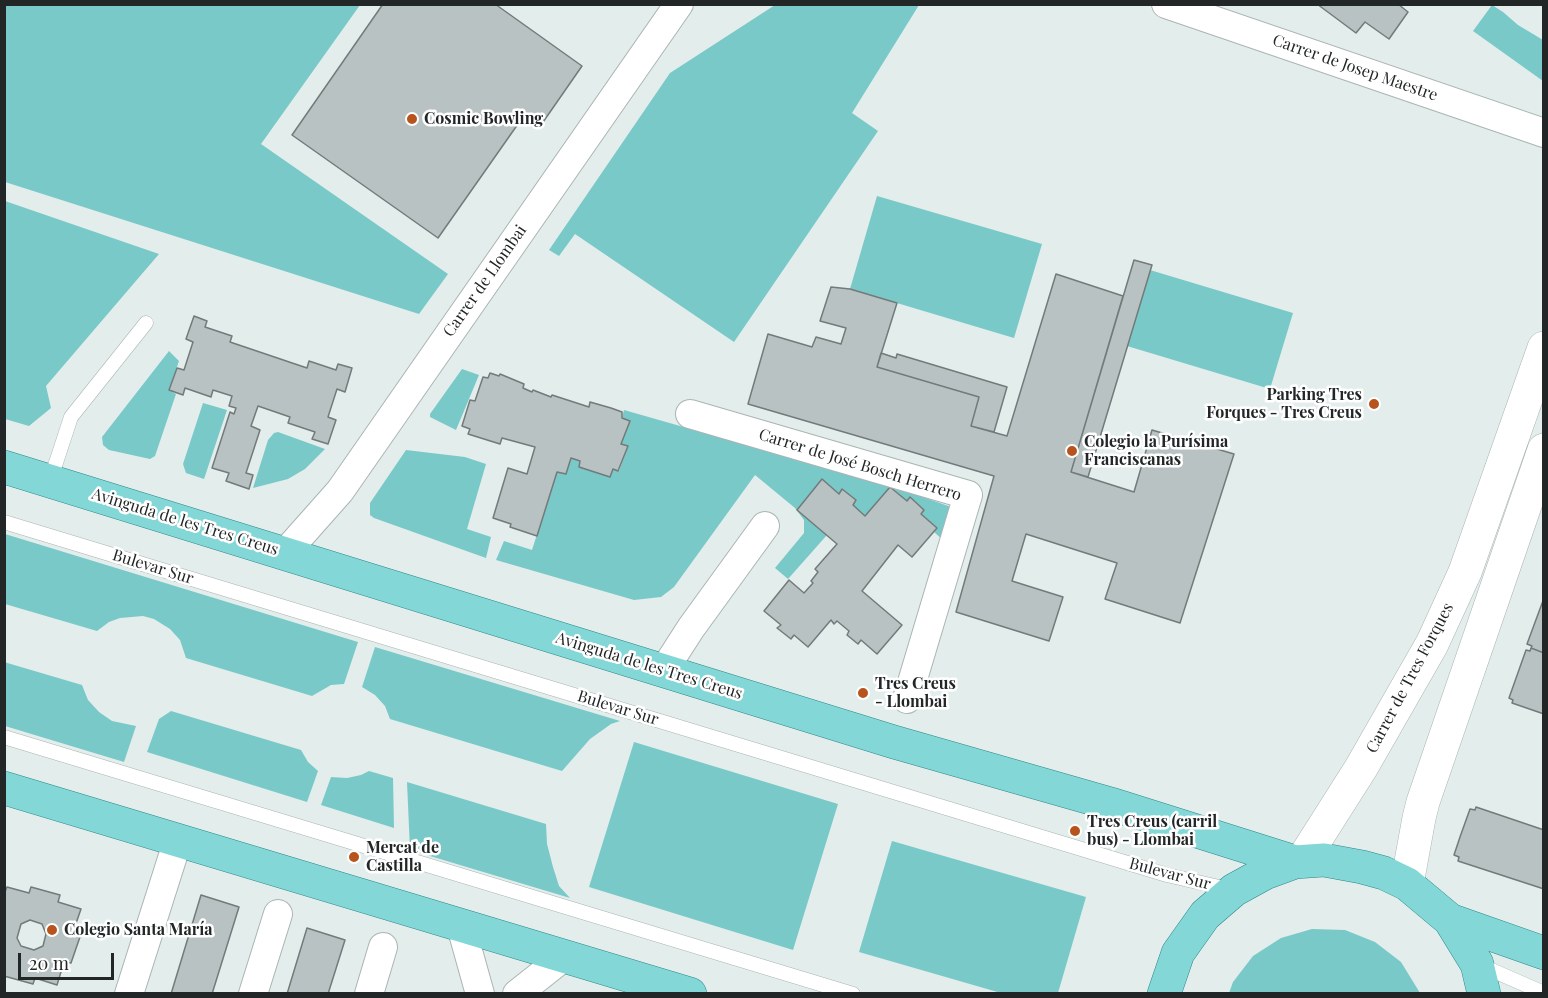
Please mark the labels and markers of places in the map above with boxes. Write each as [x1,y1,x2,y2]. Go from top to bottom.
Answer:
place label: Cosmic Bowling [424,109,543,129]
marker: Cosmic Bowling [405,112,419,126]
place label: Parking Tres Forques - Tres Creus [1206,385,1362,423]
marker: Parking Tres Forques - Tres Creus [1367,397,1381,411]
place label: Colegio la Purísima Franciscanas [1084,432,1228,470]
marker: Colegio la Purísima Franciscanas [1065,444,1079,458]
place label: Tres Creus - Llombai [875,674,956,712]
marker: Tres Creus - Llombai [856,686,870,700]
place label: Tres Creus (carril bus) - Llombai [1087,812,1217,850]
marker: Tres Creus (carril bus) - Llombai [1068,824,1082,838]
place label: Mercat de Castilla [366,838,439,876]
marker: Mercat de Castilla [347,850,361,864]
place label: Colegio Santa María [64,920,213,940]
marker: Colegio Santa María [45,923,59,937]

